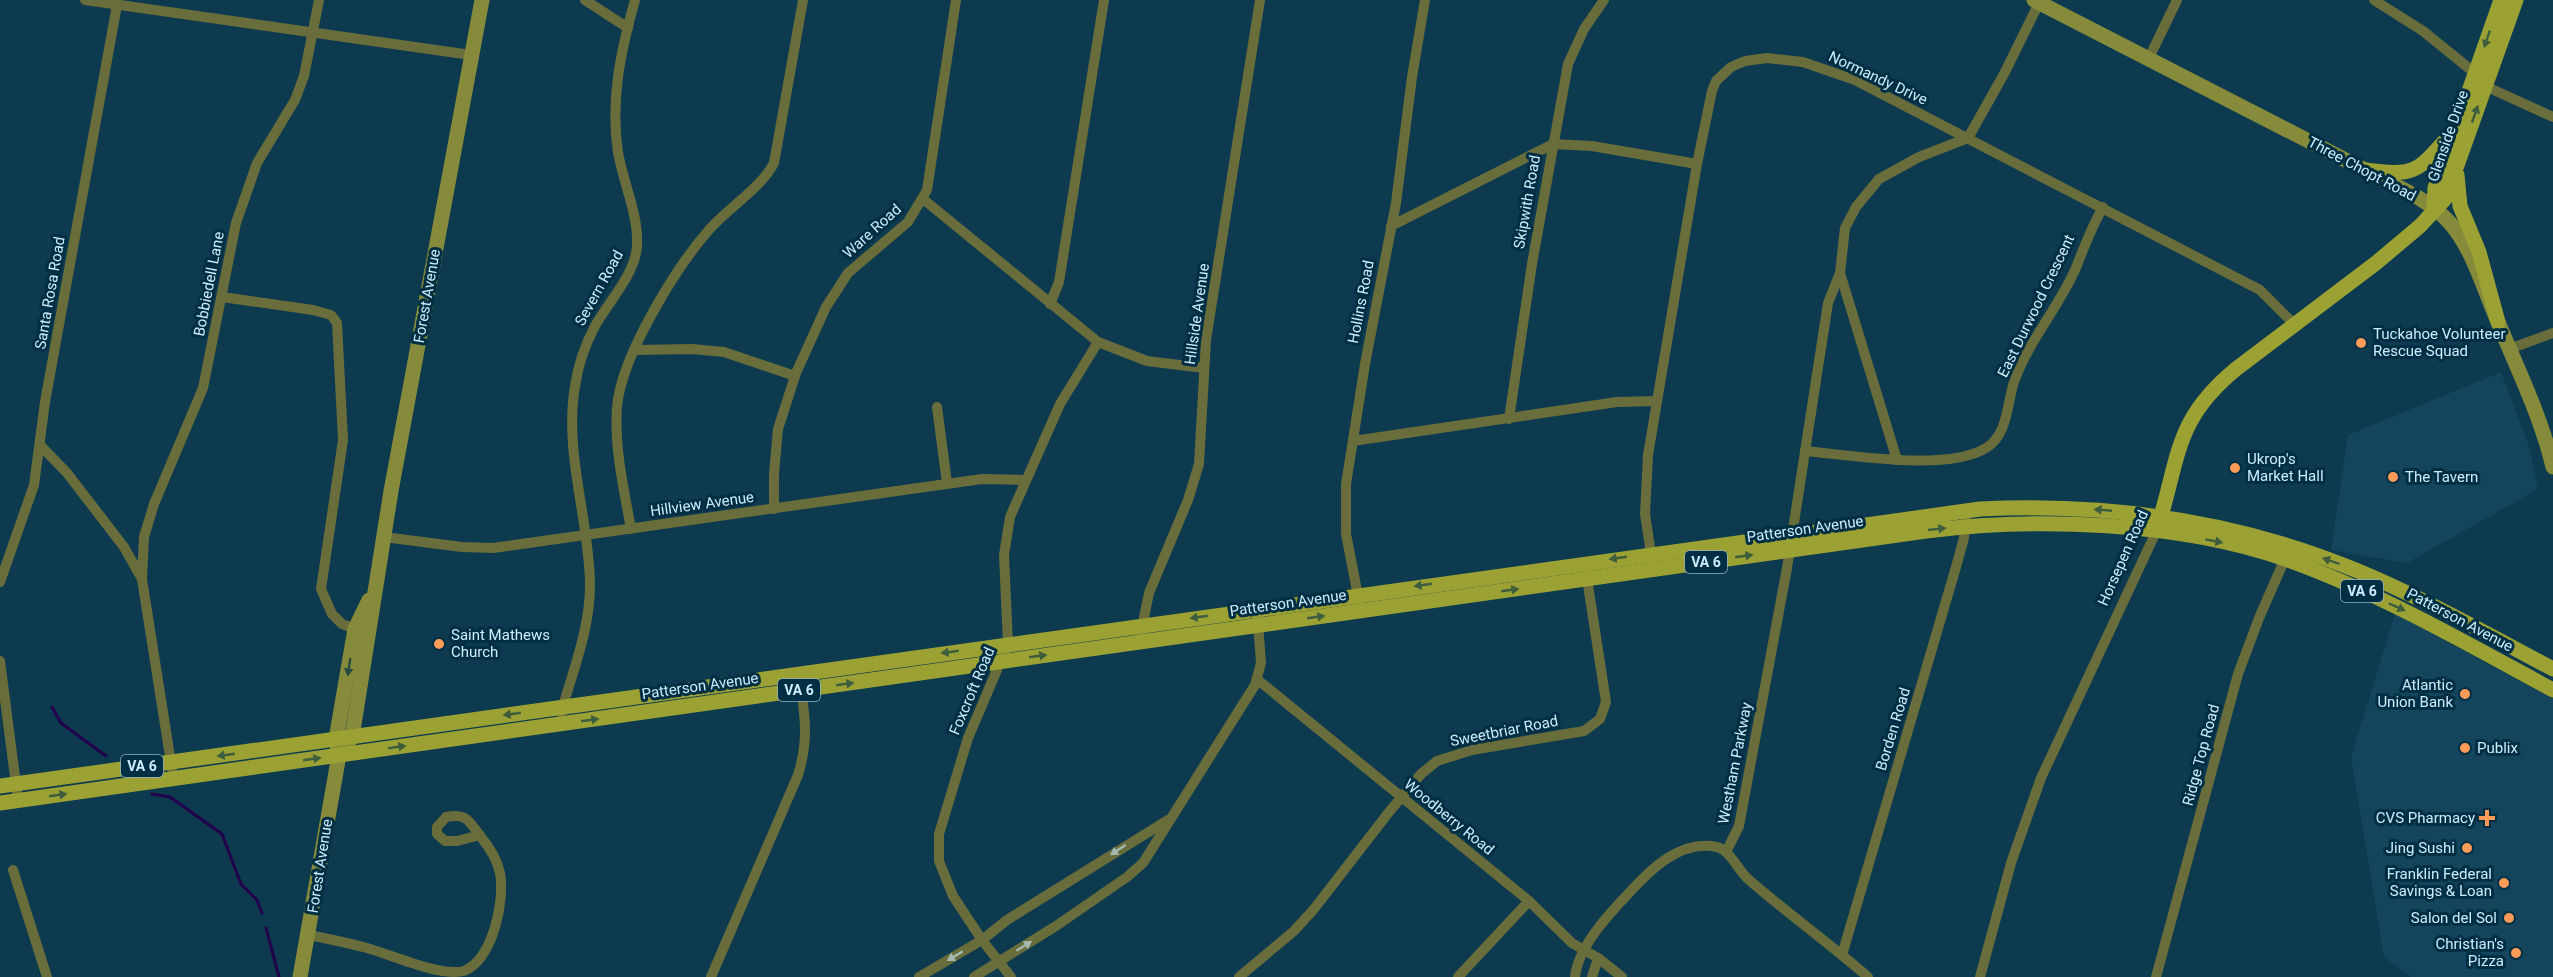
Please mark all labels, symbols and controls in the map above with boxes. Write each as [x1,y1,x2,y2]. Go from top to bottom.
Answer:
one-way arrow [2482,30,2492,48]
street label: Normandy Drive [1826,47,1930,109]
street label: Glenside Drive [2424,88,2472,184]
one-way arrow [2471,105,2481,123]
street label: Three Chopt Road [2305,133,2419,205]
street label: Skipwith Road [1510,154,1544,250]
street label: Ware Road [839,200,905,262]
street label: Bobbiedell Lane [190,230,228,338]
street label: East Durwood Crescent [1994,232,2078,380]
street label: Santa Rosa Road [31,235,69,351]
street label: Severn Road [571,247,627,329]
street label: Forest Avenue [410,248,444,344]
street label: Hollins Road [1344,259,1378,345]
street label: Hillside Avenue [1181,262,1213,366]
place label: Tuckahoe Volunteer Rescue Squad [2373,325,2506,360]
marker: Tuckahoe Volunteer Rescue Squad [2354,336,2368,350]
place label: Ukrop's Market Hall [2247,450,2324,485]
marker: Ukrop's Market Hall [2228,461,2242,475]
place label: The Tavern [2405,468,2478,486]
marker: The Tavern [2386,470,2400,484]
street label: Hillview Avenue [649,488,755,520]
one-way arrow [2093,505,2112,515]
street label: Horsepen Road [2094,507,2152,609]
street label: Patterson Avenue [1745,512,1865,546]
one-way arrow [1928,524,1947,534]
one-way arrow [2205,537,2224,546]
road number: VA 6 [1685,551,1727,573]
one-way arrow [1735,552,1754,561]
one-way arrow [1608,554,1627,563]
one-way arrow [2322,555,2340,565]
road number: VA 6 [2341,580,2383,602]
one-way arrow [1414,581,1433,590]
street label: Patterson Avenue [2404,584,2516,656]
one-way arrow [1500,585,1519,594]
street label: Patterson Avenue [1228,586,1348,620]
one-way arrow [2388,602,2406,612]
one-way arrow [1189,612,1208,621]
one-way arrow [1307,612,1326,621]
place label: Saint Mathews Church [451,626,550,661]
marker: Saint Mathews Church [432,637,446,651]
street label: Foxcroft Road [945,644,999,738]
one-way arrow [940,647,959,657]
one-way arrow [1029,652,1048,661]
one-way arrow [344,658,353,677]
street label: Patterson Avenue [640,669,760,703]
place label: Atlantic Union Bank [2377,676,2453,711]
road number: VA 6 [778,679,820,701]
one-way arrow [836,679,855,688]
street label: Borden Road [1872,685,1914,773]
marker: Atlantic Union Bank [2458,687,2472,701]
street label: Westham Parkway [1714,701,1756,825]
street label: Ridge Top Road [2179,702,2223,808]
one-way arrow [502,709,521,718]
street label: Sweetbriar Road [1449,712,1559,750]
one-way arrow [580,715,599,724]
place label: Publix [2477,739,2518,757]
marker: Publix [2458,741,2472,755]
one-way arrow [387,743,406,752]
one-way arrow [216,750,235,759]
one-way arrow [303,754,322,763]
road number: VA 6 [121,755,163,777]
street label: Woodberry Road [1400,775,1498,859]
one-way arrow [49,790,68,799]
place label: CVS Pharmacy [2376,809,2475,827]
marker: CVS Pharmacy [2480,811,2494,825]
street label: Forest Avenue [304,818,336,914]
place label: Jing Sushi [2386,839,2455,857]
marker: Jing Sushi [2460,841,2474,855]
one-way arrow [1110,844,1126,855]
place label: Franklin Federal Savings & Loan [2387,865,2492,900]
marker: Franklin Federal Savings & Loan [2497,876,2511,890]
place label: Salon del Sol [2411,909,2497,927]
marker: Salon del Sol [2502,911,2516,925]
place label: Christian's Pizza [2435,935,2504,970]
one-way arrow [1016,940,1032,951]
marker: Christian's Pizza [2509,946,2523,960]
one-way arrow [947,951,963,962]

